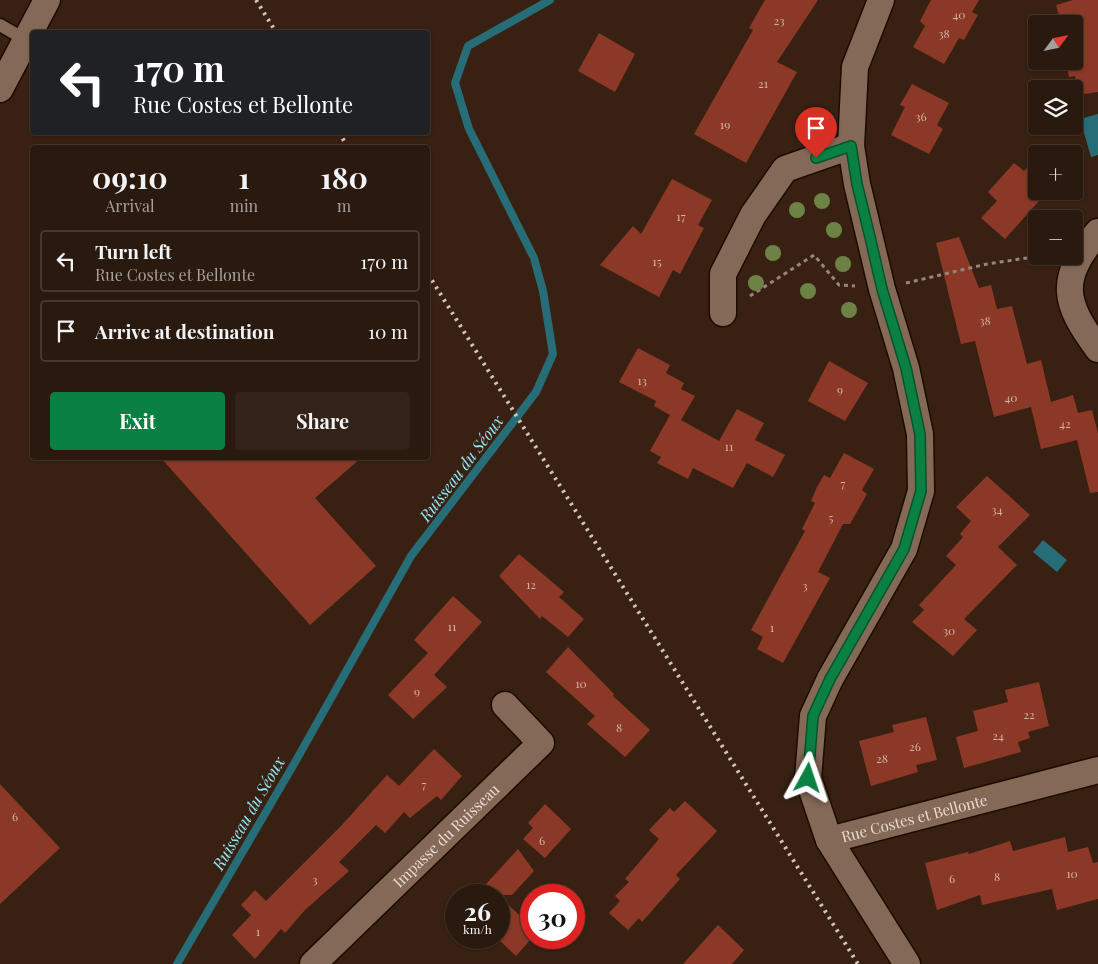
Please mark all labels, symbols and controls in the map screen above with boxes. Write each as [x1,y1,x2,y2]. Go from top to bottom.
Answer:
house number: 40 [952,6,966,22]
house number: 23 [773,12,785,28]
north arrow [1028,15,1082,70]
map controls [1028,15,1083,265]
house number: 38 [938,25,950,41]
text: 170 m [133,44,225,91]
icon: left [50,50,115,115]
house number: 21 [758,75,769,91]
button: layers [1028,80,1083,135]
text: Rue Costes et Bellonte [133,89,353,119]
pin [795,107,837,158]
house number: 36 [915,108,927,124]
icon: arrive [802,114,830,142]
house number: 19 [720,116,730,132]
button: + [1028,145,1083,200]
text: 09:10 [92,157,168,197]
text: 1 [238,157,250,197]
text: 180 [320,157,368,197]
text: Arrival [105,195,154,216]
text: min [230,195,258,216]
text: m [337,195,351,216]
house number: 17 [676,208,686,224]
button: − [1028,210,1083,265]
text: Turn left [95,238,172,264]
icon: left [52,247,80,275]
text: 170 m [360,248,408,274]
house number: 15 [652,253,662,269]
text: Rue Costes et Bellonte [95,264,255,285]
house number: 38 [979,312,991,328]
icon: arrive [52,317,80,345]
text: Arrive at destination [95,318,275,344]
text: 10 m [368,318,408,344]
house number: 13 [637,372,647,388]
house number: 9 [837,381,843,397]
house number: 40 [1004,389,1018,405]
button: Exit [50,392,225,450]
button: Share [235,392,410,450]
water label: Ruisseau du Séoux [414,410,508,526]
house number: 42 [1059,415,1071,431]
house number: 11 [725,438,734,454]
house number: 7 [841,475,846,491]
house number: 34 [991,501,1003,517]
house number: 5 [829,509,834,525]
house number: 12 [526,576,536,592]
house number: 3 [802,577,808,593]
house number: 11 [448,618,457,634]
house number: 1 [770,619,775,635]
house number: 30 [943,622,955,638]
house number: 10 [575,675,587,691]
house number: 9 [414,683,420,699]
house number: 22 [1023,706,1035,722]
house number: 8 [616,719,622,735]
house number: 24 [992,727,1004,743]
house number: 26 [909,738,921,754]
house number: 28 [876,750,888,766]
position arrow [781,751,833,803]
water label: Ruisseau du Séoux [206,752,289,874]
house number: 7 [422,776,427,792]
street label: Impasse du Ruisseau [388,779,504,891]
street label: Rue Costes et Bellonte [839,789,989,846]
house number: 6 [12,808,18,824]
house number: 6 [539,832,545,848]
house number: 10 [1066,865,1078,881]
house number: 8 [994,868,1000,884]
house number: 6 [949,870,955,886]
house number: 3 [312,871,318,887]
speed limit sign: 30 [520,884,585,949]
text: 26 [464,894,491,927]
text: km/h [463,921,492,937]
house number: 1 [256,923,261,939]

